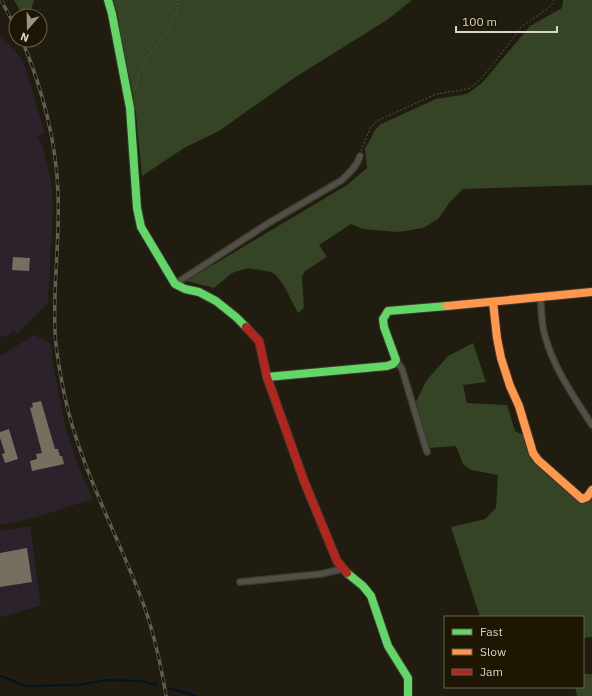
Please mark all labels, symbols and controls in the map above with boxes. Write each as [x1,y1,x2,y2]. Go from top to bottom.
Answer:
north arrow [8,8,48,48]
scale bar [456,8,557,34]
text: 100 m [462,14,497,29]
text: N [18,29,31,45]
legend [444,616,584,688]
text: Fast [480,624,503,639]
text: Slow [480,644,506,659]
text: Jam [480,664,503,679]

